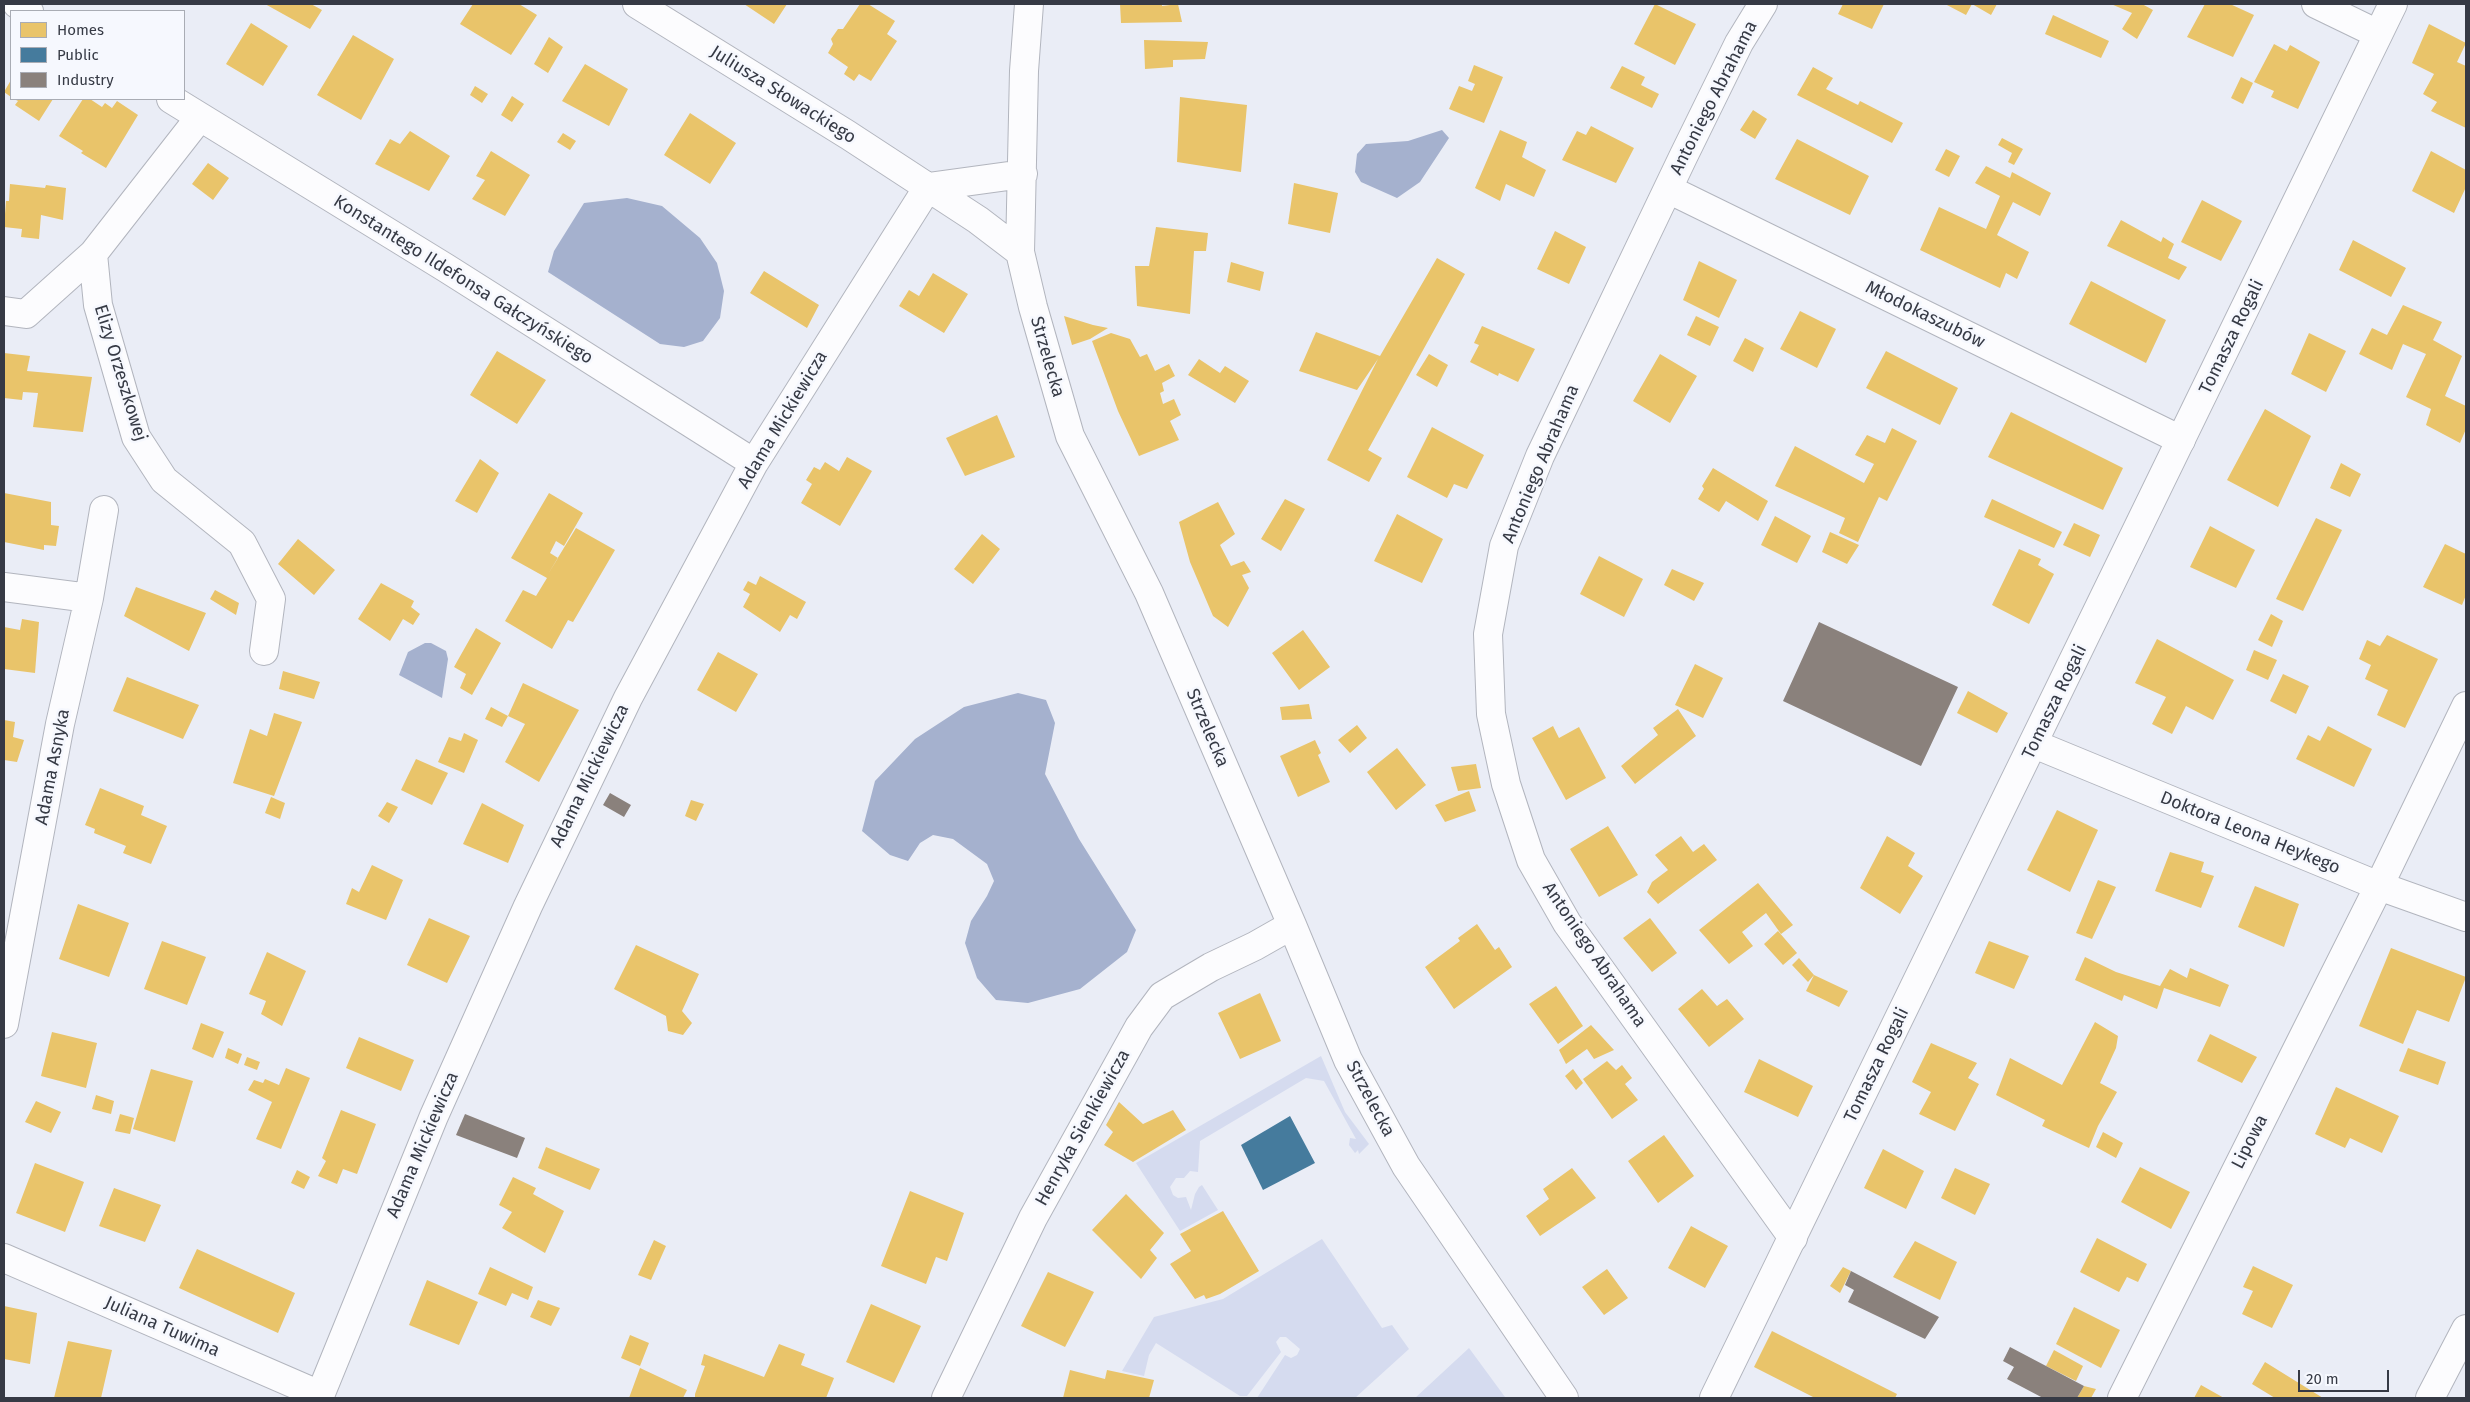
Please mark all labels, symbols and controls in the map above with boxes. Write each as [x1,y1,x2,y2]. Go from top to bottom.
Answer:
legend [10,10,185,100]
street label: Antoniego Abrahama [1666,17,1762,179]
text: Homes [57,21,104,39]
street label: Juliusza Słowackiego [706,41,860,149]
text: Public [57,46,99,64]
text: Industry [57,71,114,89]
street label: Konstantego Ildefonsa Gałczyńskiego [329,191,597,369]
street label: Tomasza Rogali [2195,276,2269,398]
street label: Młodokaszubów [1862,277,1988,353]
street label: Elizy Orzeszkowej [89,302,151,444]
street label: Strzelecka [1025,314,1069,400]
street label: Adama Mickiewicza [733,347,833,493]
street label: Antoniego Abrahama [1498,382,1584,546]
street label: Tomasza Rogali [2018,641,2092,763]
street label: Strzelecka [1181,686,1233,770]
street label: Adama Mickiewicza [546,701,634,851]
street label: Adama Asnyka [31,707,75,827]
street label: Doktora Leona Heykego [2157,787,2343,879]
street label: Antoniego Abrahama [1537,878,1651,1032]
street label: Tomasza Rogali [1840,1004,1914,1126]
street label: Henryka Sienkiewicza [1031,1046,1135,1210]
street label: Strzelecka [1341,1057,1399,1141]
street label: Adama Mickiewicza [382,1069,464,1221]
street label: Lipowa [2227,1111,2273,1173]
street label: Juliana Tuwima [101,1292,223,1362]
scale bar [2300,1360,2391,1392]
text: 20 m [2306,1370,2339,1388]

